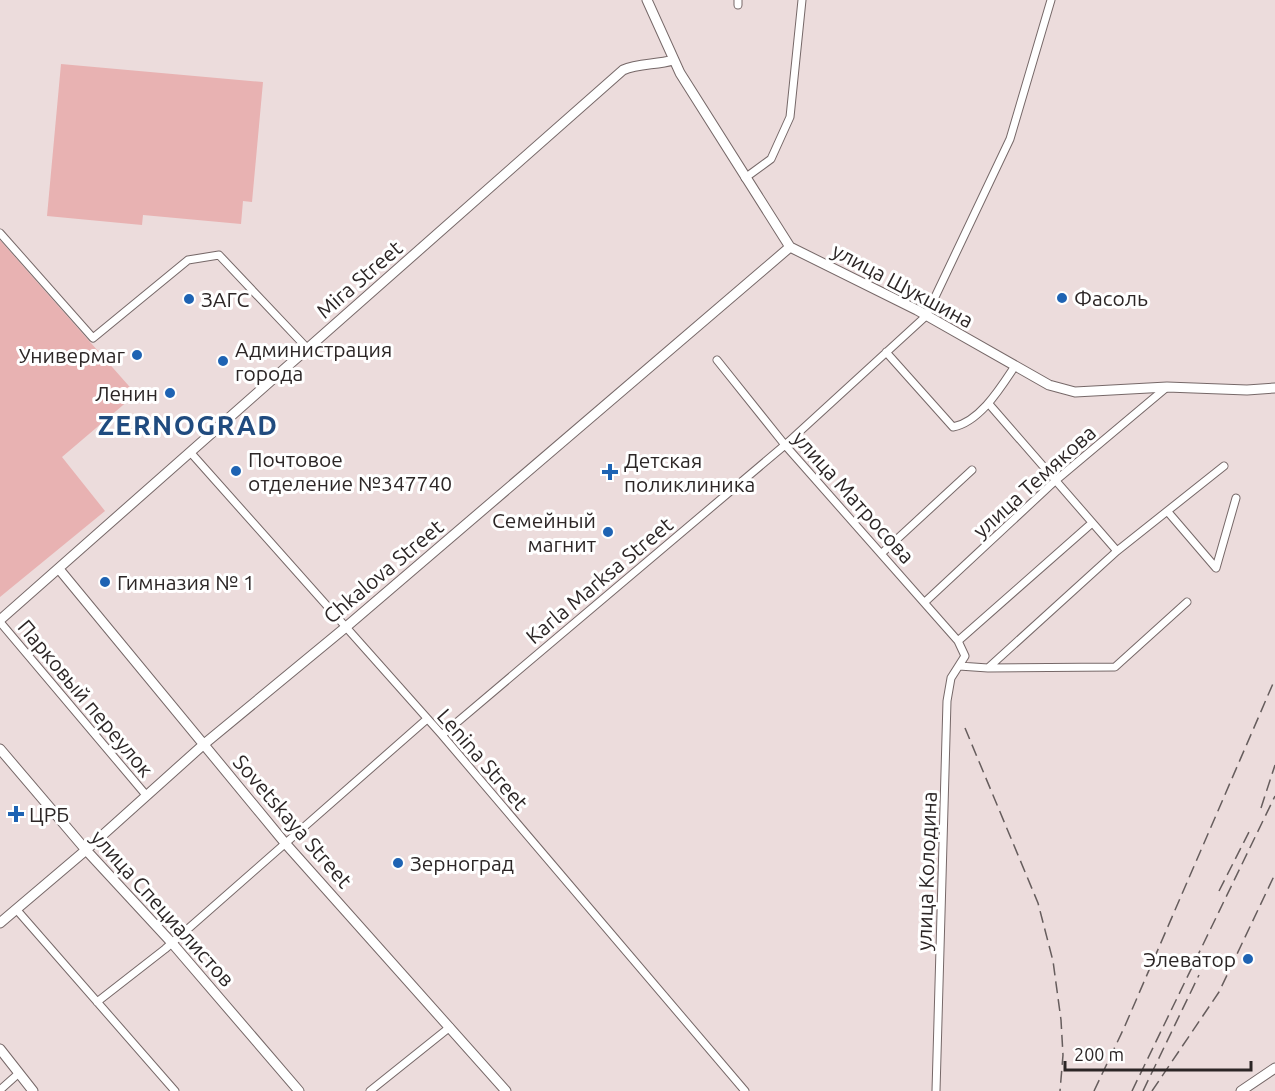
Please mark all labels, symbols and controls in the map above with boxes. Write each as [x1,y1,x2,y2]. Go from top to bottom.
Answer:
street label: Mira Street [311,235,407,323]
street label: улица Шукшина [828,238,978,332]
place label: Фасоль [1074,286,1148,310]
place label: ЗАГС [201,287,250,311]
marker: Фасоль [1055,291,1069,305]
marker: ЗАГС [182,292,196,306]
place label: Администрация города [235,337,392,385]
place label: Универмаг [19,343,126,367]
marker: Универмаг [130,348,144,362]
marker: Администрация города [216,354,230,368]
place label: Ленин [95,381,158,405]
marker: Ленин [163,386,177,400]
district label: ZERNOGRAD [98,410,278,440]
street label: улица Темякова [968,420,1100,542]
street label: улица Матросова [788,426,920,568]
place label: Почтовое отделение №347740 [248,447,452,495]
place label: Детская поликлиника [624,448,755,496]
marker: Детская поликлиника [601,463,619,481]
marker: Почтовое отделение №347740 [229,464,243,478]
place label: Семейный магнит [492,508,597,556]
street label: Karla Marksa Street [521,512,677,648]
street label: Chkalova Street [318,514,448,628]
marker: Семейный магнит [601,525,615,539]
place label: Гимназия № 1 [117,570,255,594]
marker: Гимназия № 1 [98,575,112,589]
street label: Парковый переулок [13,615,159,781]
street label: Lenina Street [433,704,533,814]
street label: Sovetskaya Street [229,750,357,892]
street label: улица Колодина [911,791,941,951]
place label: ЦРБ [29,802,69,826]
marker: ЦРБ [7,805,25,823]
street label: улица Специалистов [86,825,240,991]
place label: Зерноград [410,851,514,875]
marker: Зерноград [391,856,405,870]
place label: Элеватор [1143,947,1236,971]
marker: Элеватор [1241,952,1255,966]
scale bar [1065,1034,1251,1072]
text: 200 m [1074,1044,1124,1064]

